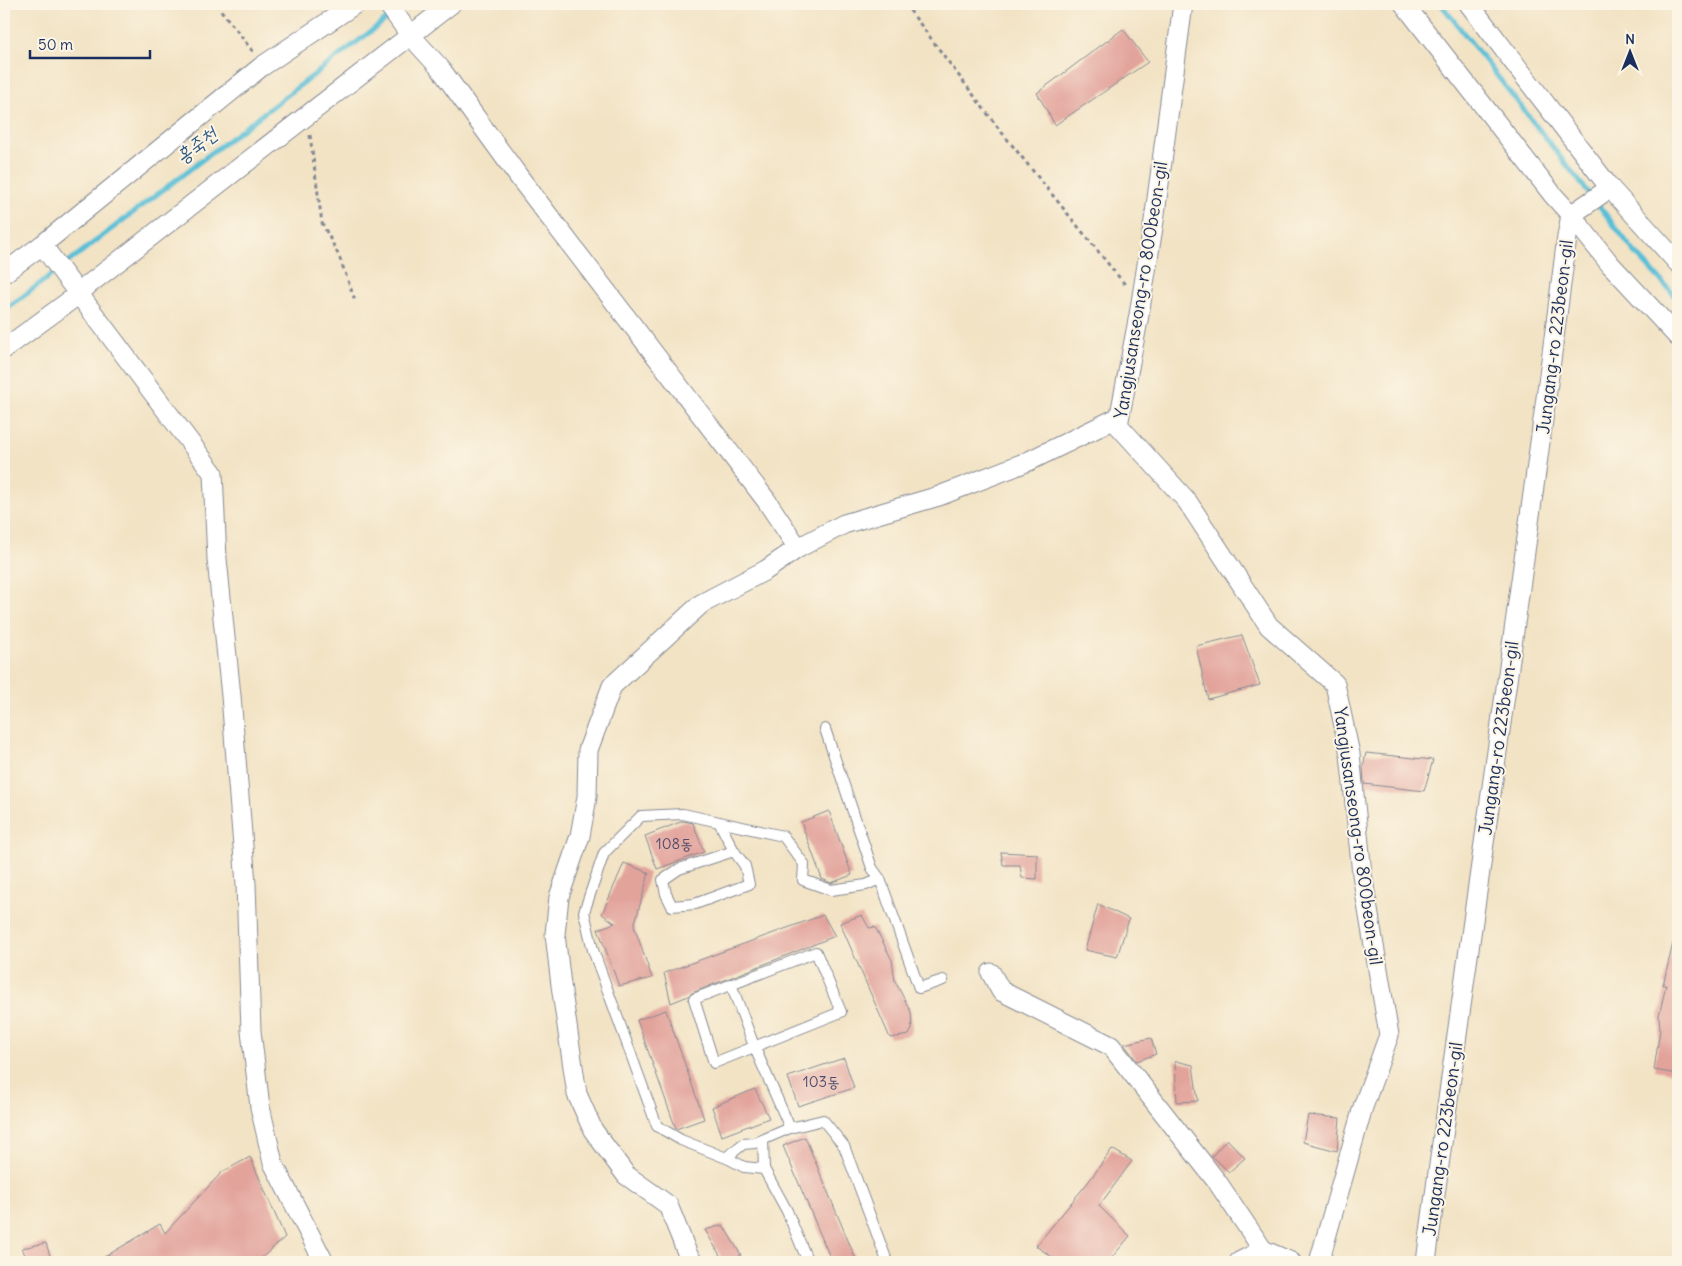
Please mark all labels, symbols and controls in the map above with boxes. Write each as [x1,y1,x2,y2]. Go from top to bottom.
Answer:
scale bar [30,28,150,60]
north arrow [1604,28,1654,78]
text: N [1625,30,1635,48]
text: 50 m [38,35,73,54]
water label: 홍죽천 [170,121,223,168]
street label: Yangjusanseong-ro 800beon-gil [1109,160,1172,420]
street label: Jungang-ro 223beon-gil [1531,238,1578,435]
street label: Jungang-ro 223beon-gil [1474,639,1524,836]
street label: Yangjusanseong-ro 800beon-gil [1329,705,1388,966]
house number: 108동 [656,834,692,853]
street label: Jungang-ro 223beon-gil [1418,1040,1468,1237]
house number: 103동 [803,1072,839,1091]

